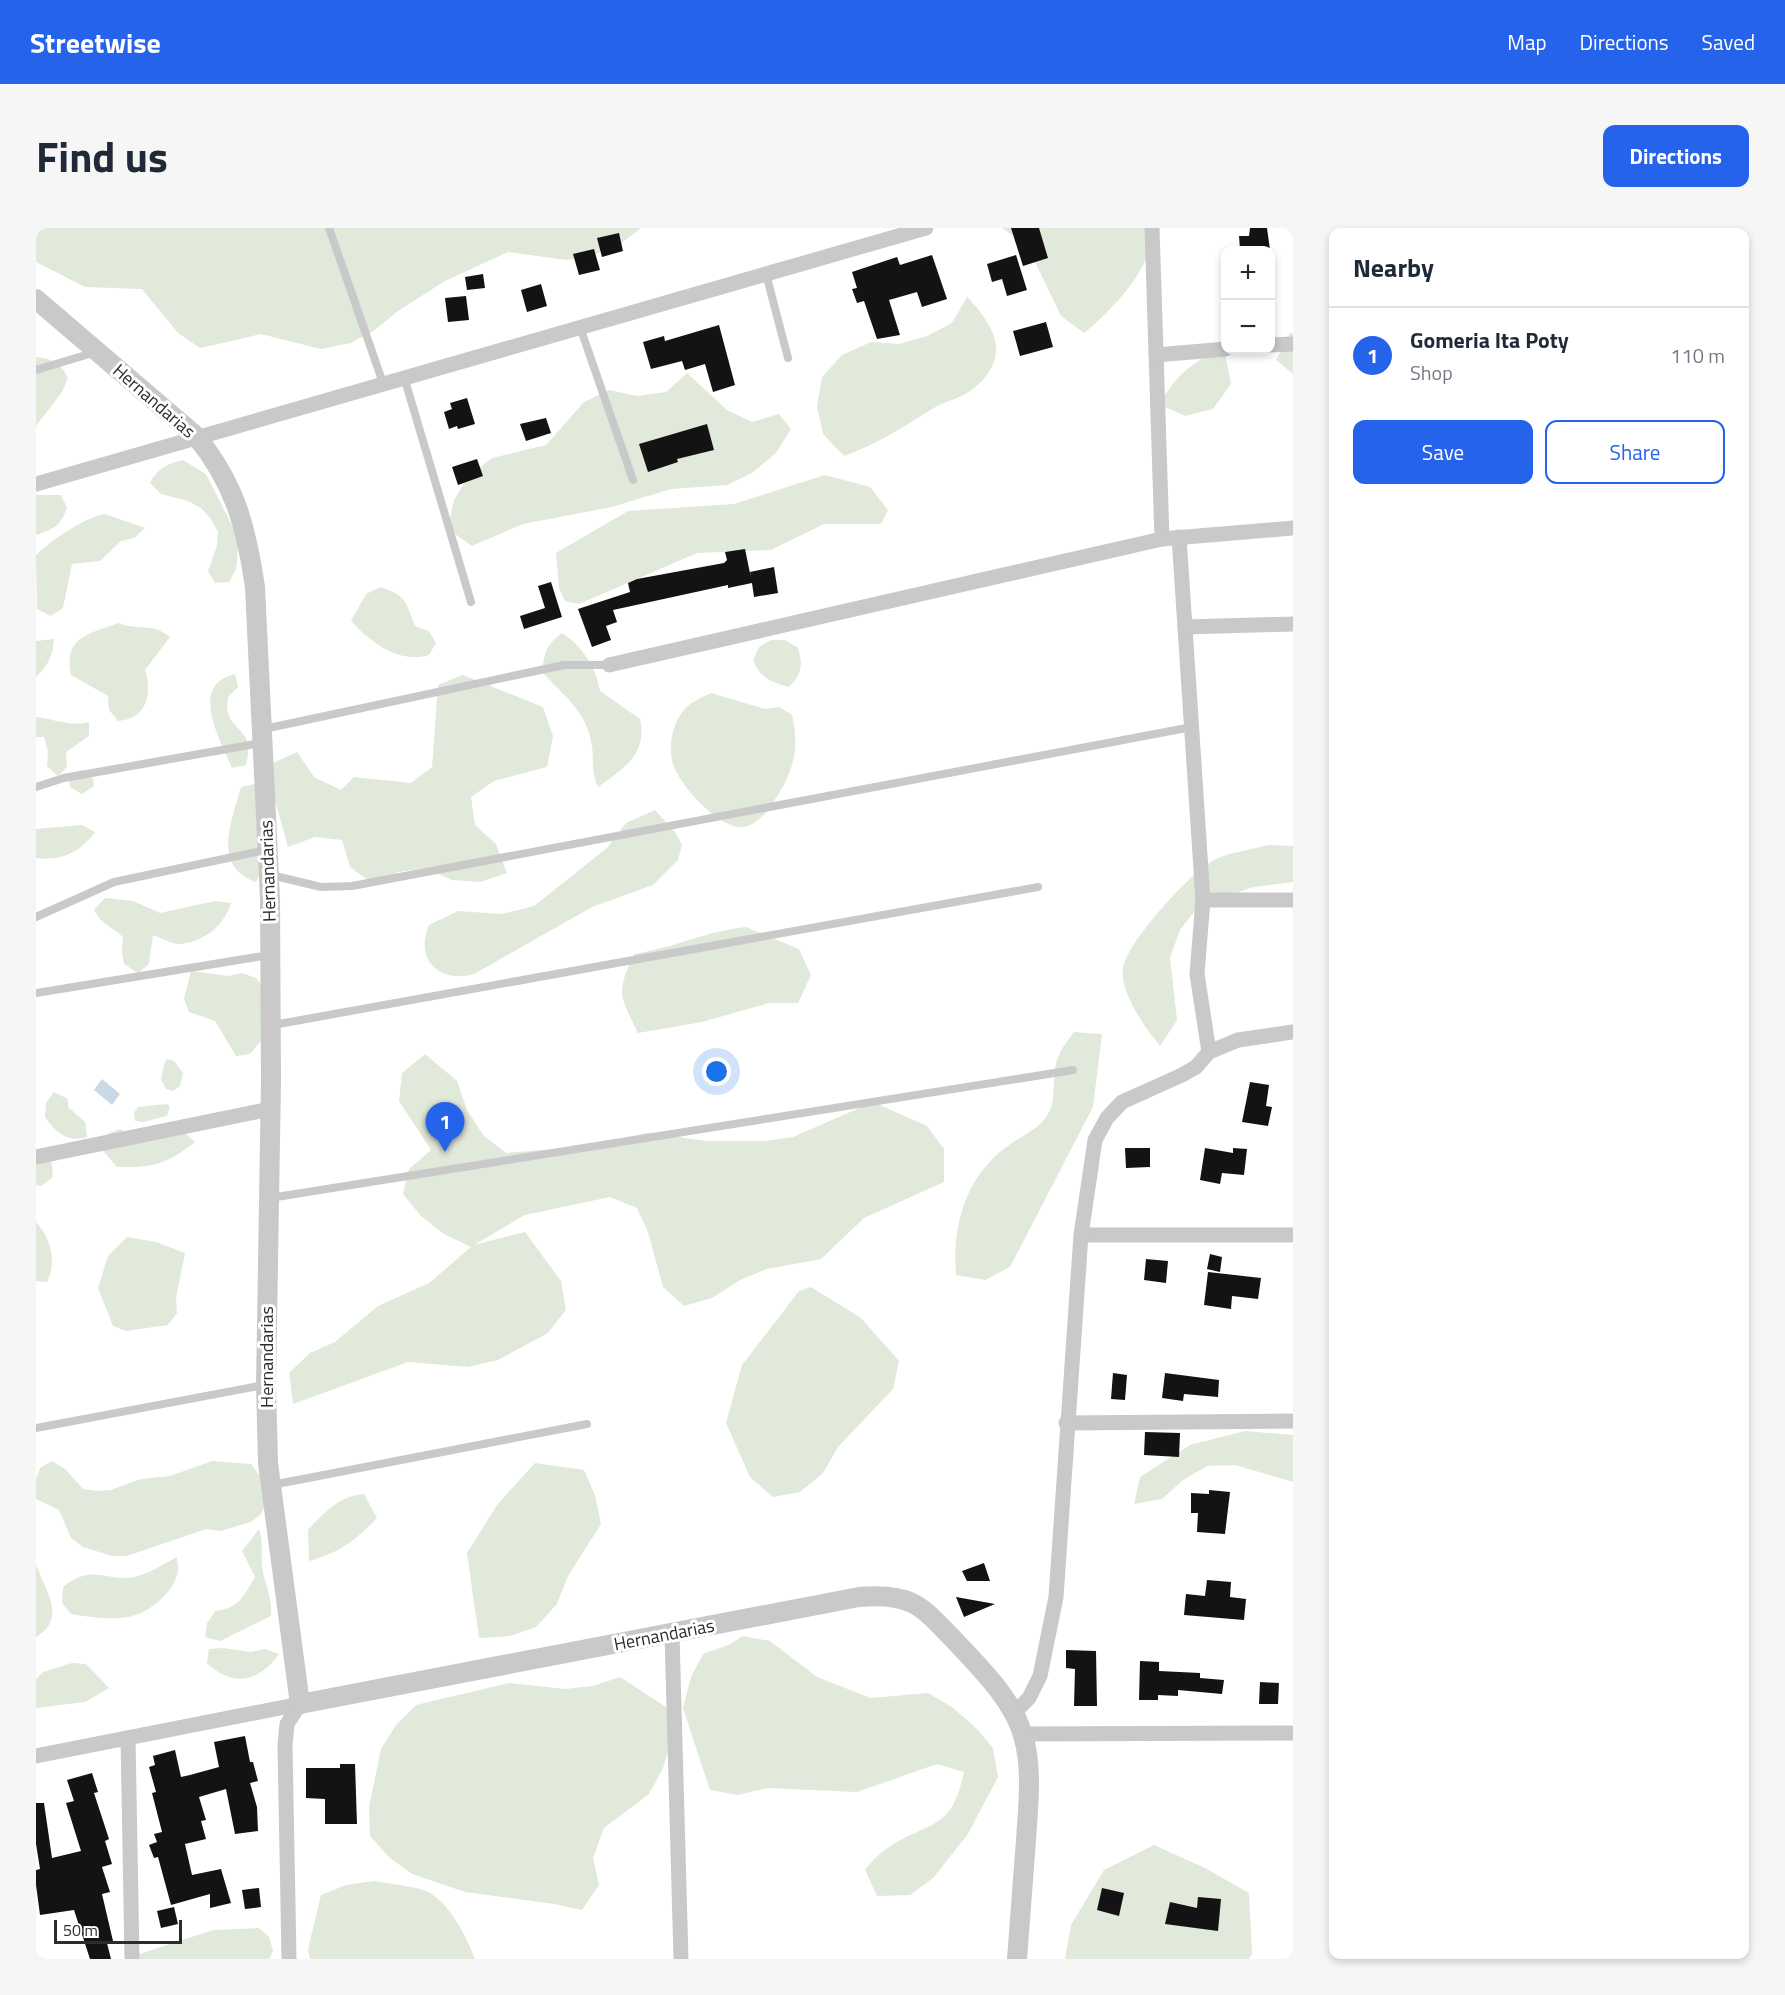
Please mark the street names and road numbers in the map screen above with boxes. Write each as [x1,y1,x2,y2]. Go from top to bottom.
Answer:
street label: Hernandarias [107,357,202,444]
street label: Hernandarias [252,820,283,922]
street label: Hernandarias [253,1306,280,1408]
street label: Hernandarias [611,1612,716,1657]

